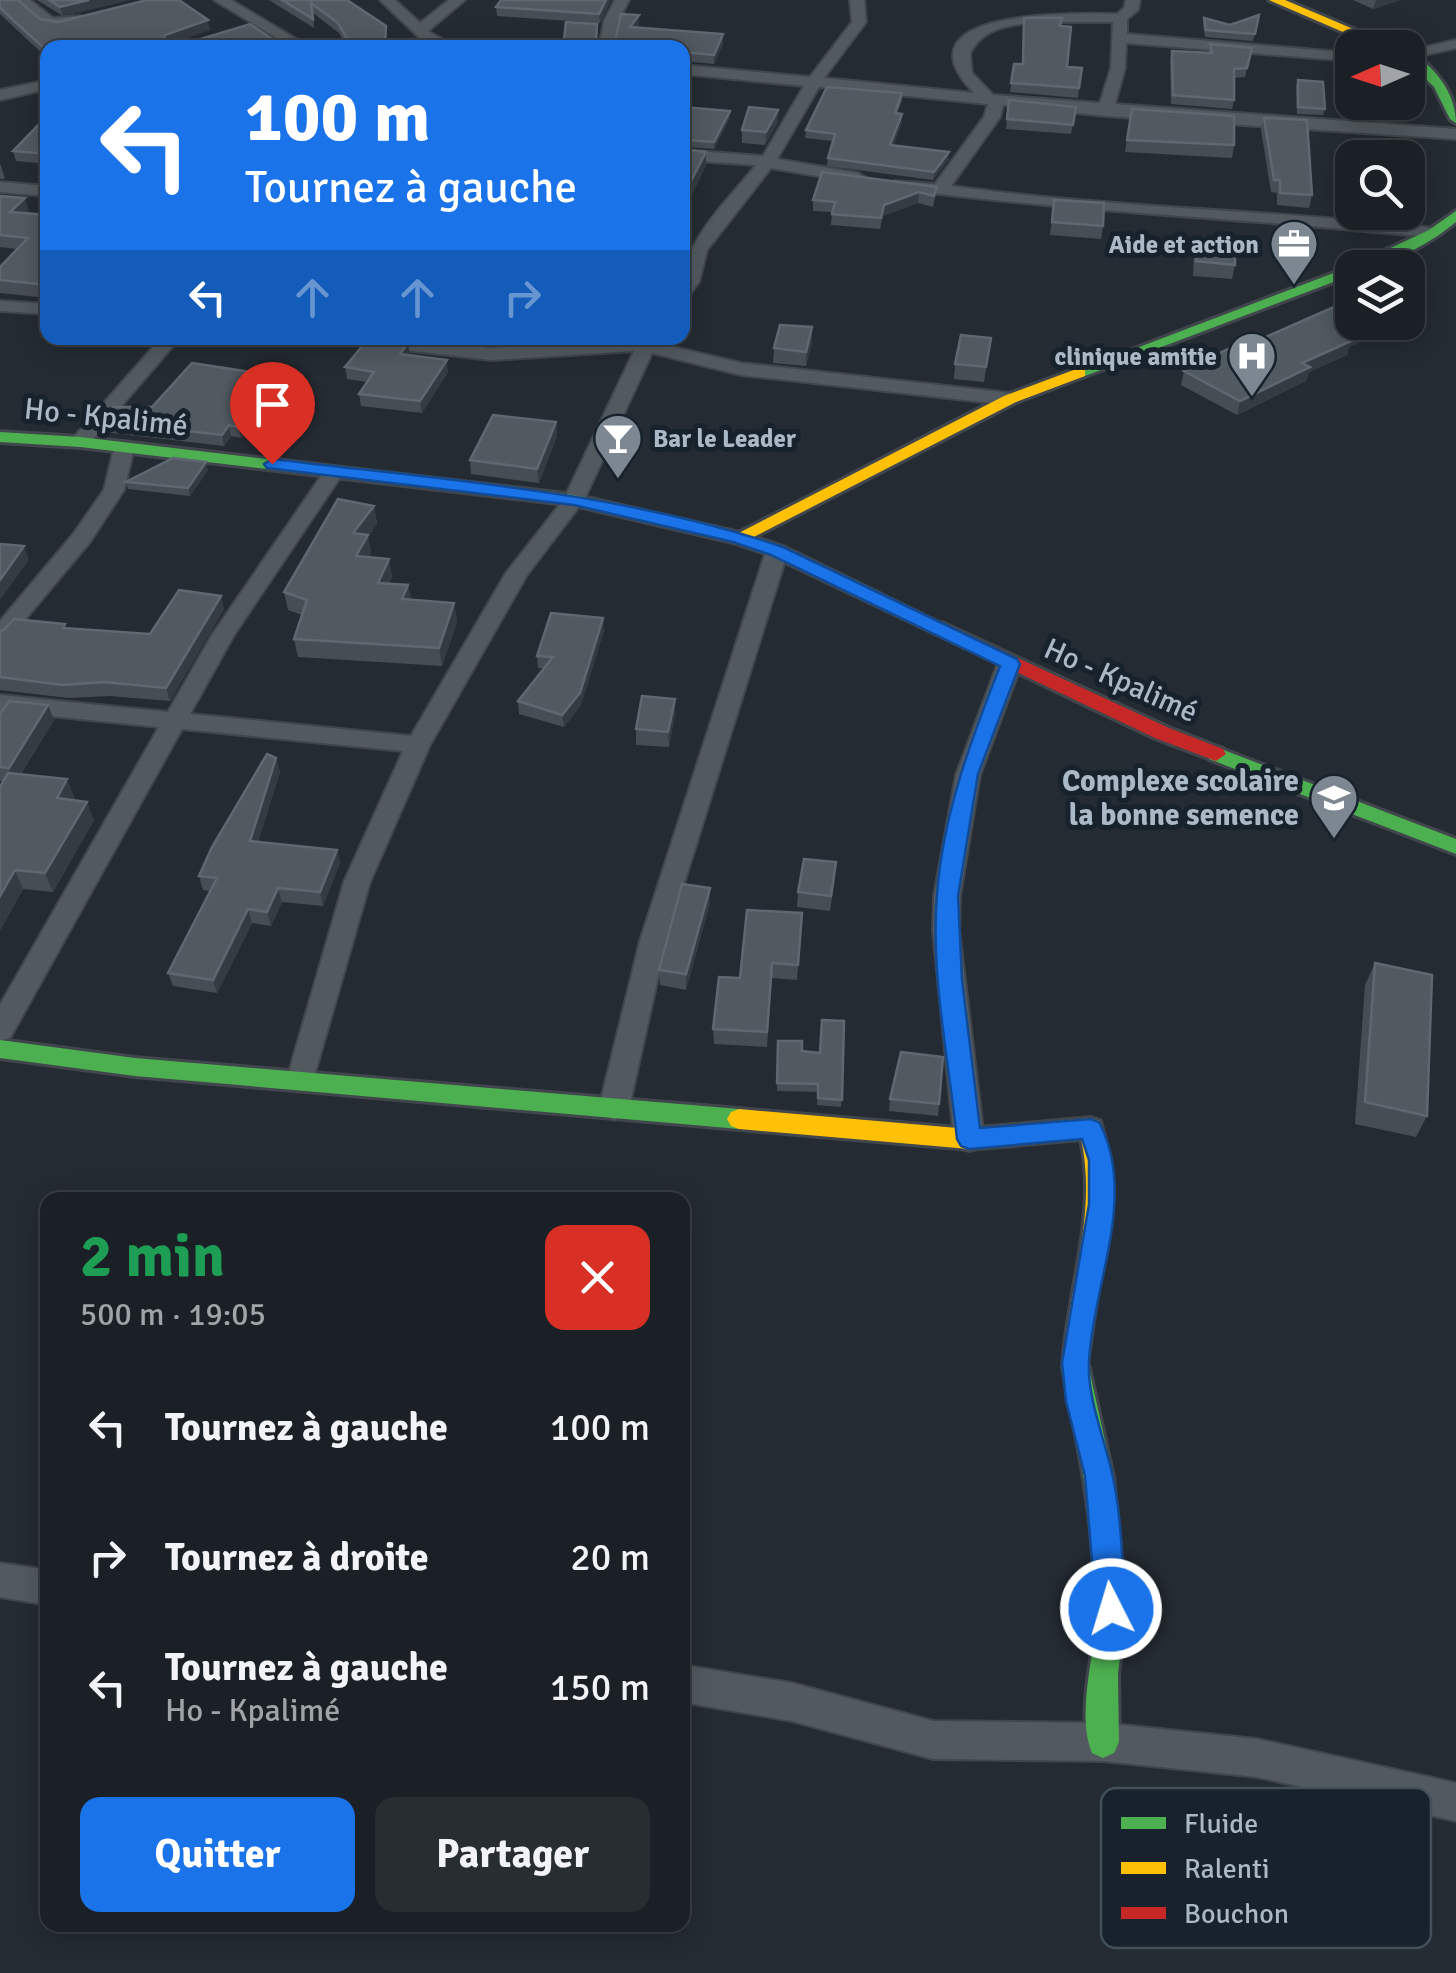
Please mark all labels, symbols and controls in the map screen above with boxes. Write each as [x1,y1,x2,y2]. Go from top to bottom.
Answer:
north arrow [1335,30,1425,120]
map controls [1335,30,1425,340]
text: 100 m [245,74,430,160]
icon: left [80,80,210,210]
button: search [1335,140,1425,230]
text: Tournez à gauche [245,160,577,215]
office icon: Aide et action [1268,218,1320,286]
place label: Aide et action [1109,229,1259,260]
button: layers [1335,250,1425,340]
icon: left [180,270,235,325]
icon: ahead [285,270,340,325]
icon: ahead [390,270,445,325]
icon: right [495,270,550,325]
hospital icon: clinique amitie [1226,330,1278,398]
place label: clinique amitie [1054,341,1217,372]
pin [230,362,315,465]
icon: arrive [245,377,300,432]
street label: Ho - Kpalimé [22,391,190,444]
bar icon: Bar le Leader [592,412,644,480]
place label: Bar le Leader [653,423,796,454]
street label: Ho - Kpalimé [1038,630,1203,731]
place label: Complexe scolaire la bonne semence [1062,763,1299,834]
school or university icon: Complexe scolaire la bonne semence [1308,772,1360,840]
text: 2 min [80,1220,225,1294]
button: close [545,1225,650,1330]
text: 500 m · 19:05 [80,1295,266,1334]
icon: left [80,1400,135,1455]
text: Tournez à gauche [165,1404,448,1451]
text: 100 m [550,1404,650,1451]
icon: right [80,1530,135,1585]
text: Tournez à droite [165,1534,429,1581]
text: 20 m [570,1534,650,1581]
position arrow [1059,1557,1163,1661]
text: Tournez à gauche [165,1644,448,1691]
icon: left [80,1660,135,1715]
text: 150 m [550,1664,650,1711]
text: Ho - Kpalimé [165,1691,340,1730]
legend [1101,1788,1431,1948]
button: Quitter [80,1797,355,1912]
button: Partager [375,1797,650,1912]
text: Fluide [1184,1807,1258,1841]
text: Ralenti [1184,1852,1270,1886]
text: Bouchon [1184,1897,1289,1931]

